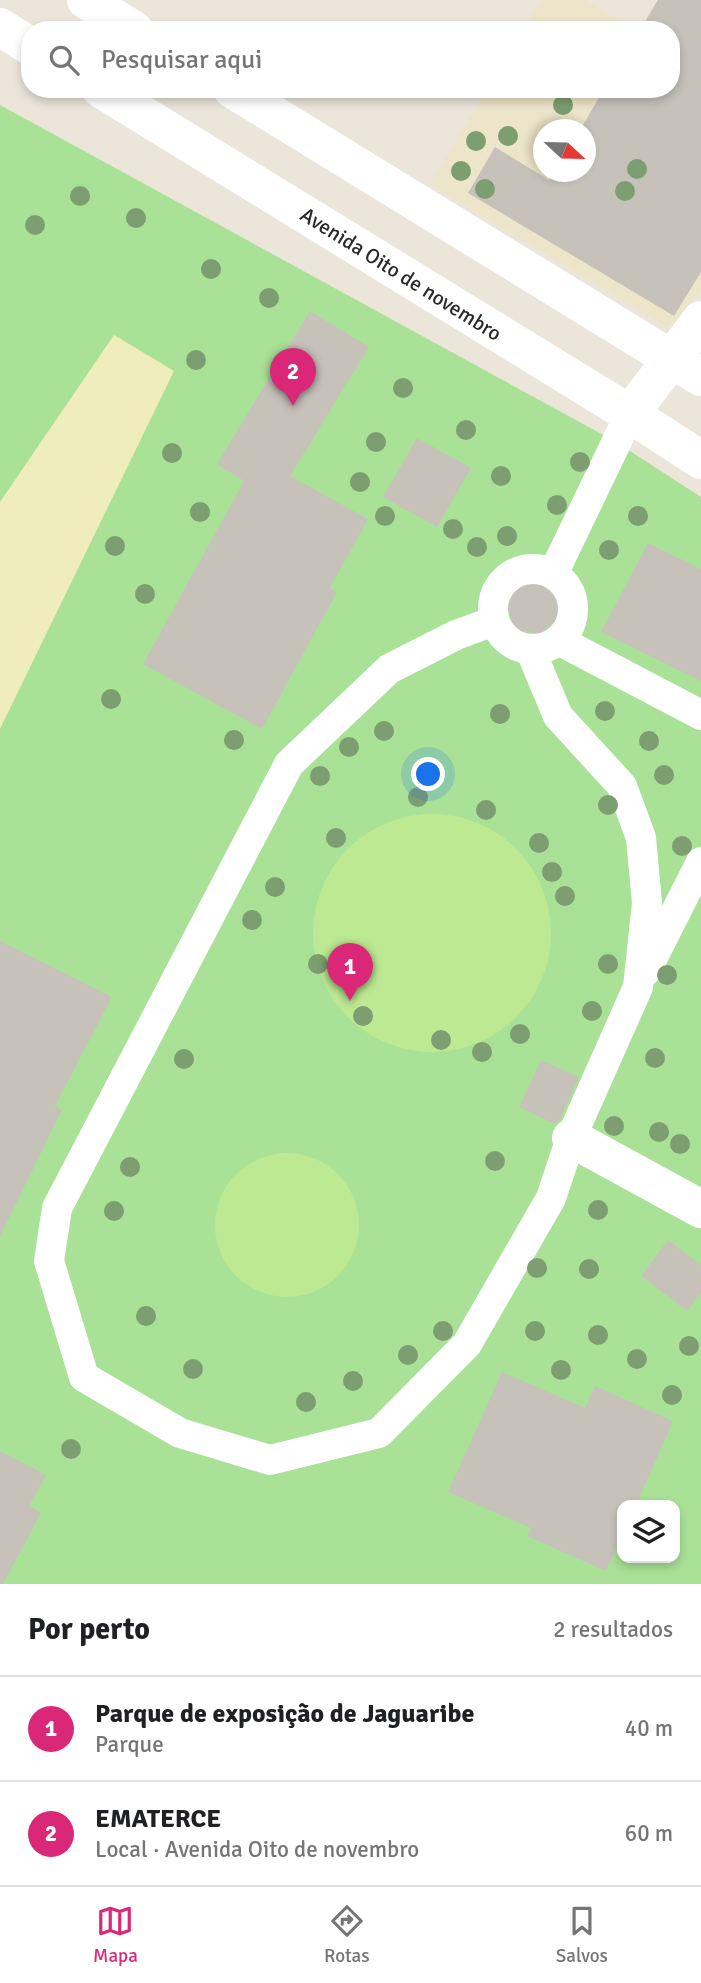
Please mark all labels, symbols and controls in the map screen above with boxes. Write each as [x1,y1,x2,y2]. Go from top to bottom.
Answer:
search box [21,21,680,98]
icon: search [45,41,83,79]
text: Pesquisar aqui [101,44,262,76]
north arrow [533,119,596,182]
street label: Avenida Oito de novembro [296,201,506,347]
pin: 2 [270,348,316,406]
your location [411,757,445,791]
pin: 1 [327,943,373,1001]
map controls [617,1500,680,1563]
button: layers [617,1500,680,1563]
text: Por perto [28,1611,150,1648]
text: 2 resultados [553,1615,673,1644]
text: Parque de exposição de Jaguaribe [95,1698,474,1730]
text: 1 [45,1714,57,1743]
text: 40 m [625,1714,673,1743]
text: Parque [95,1730,164,1759]
text: EMATERCE [95,1803,221,1835]
text: 2 [45,1819,57,1848]
text: 60 m [625,1819,673,1848]
text: Local · Avenida Oito de novembro [95,1835,419,1864]
tab: Mapa [93,1902,138,1968]
tab: Rotas [324,1902,369,1968]
tab: Salvos [556,1902,608,1968]

